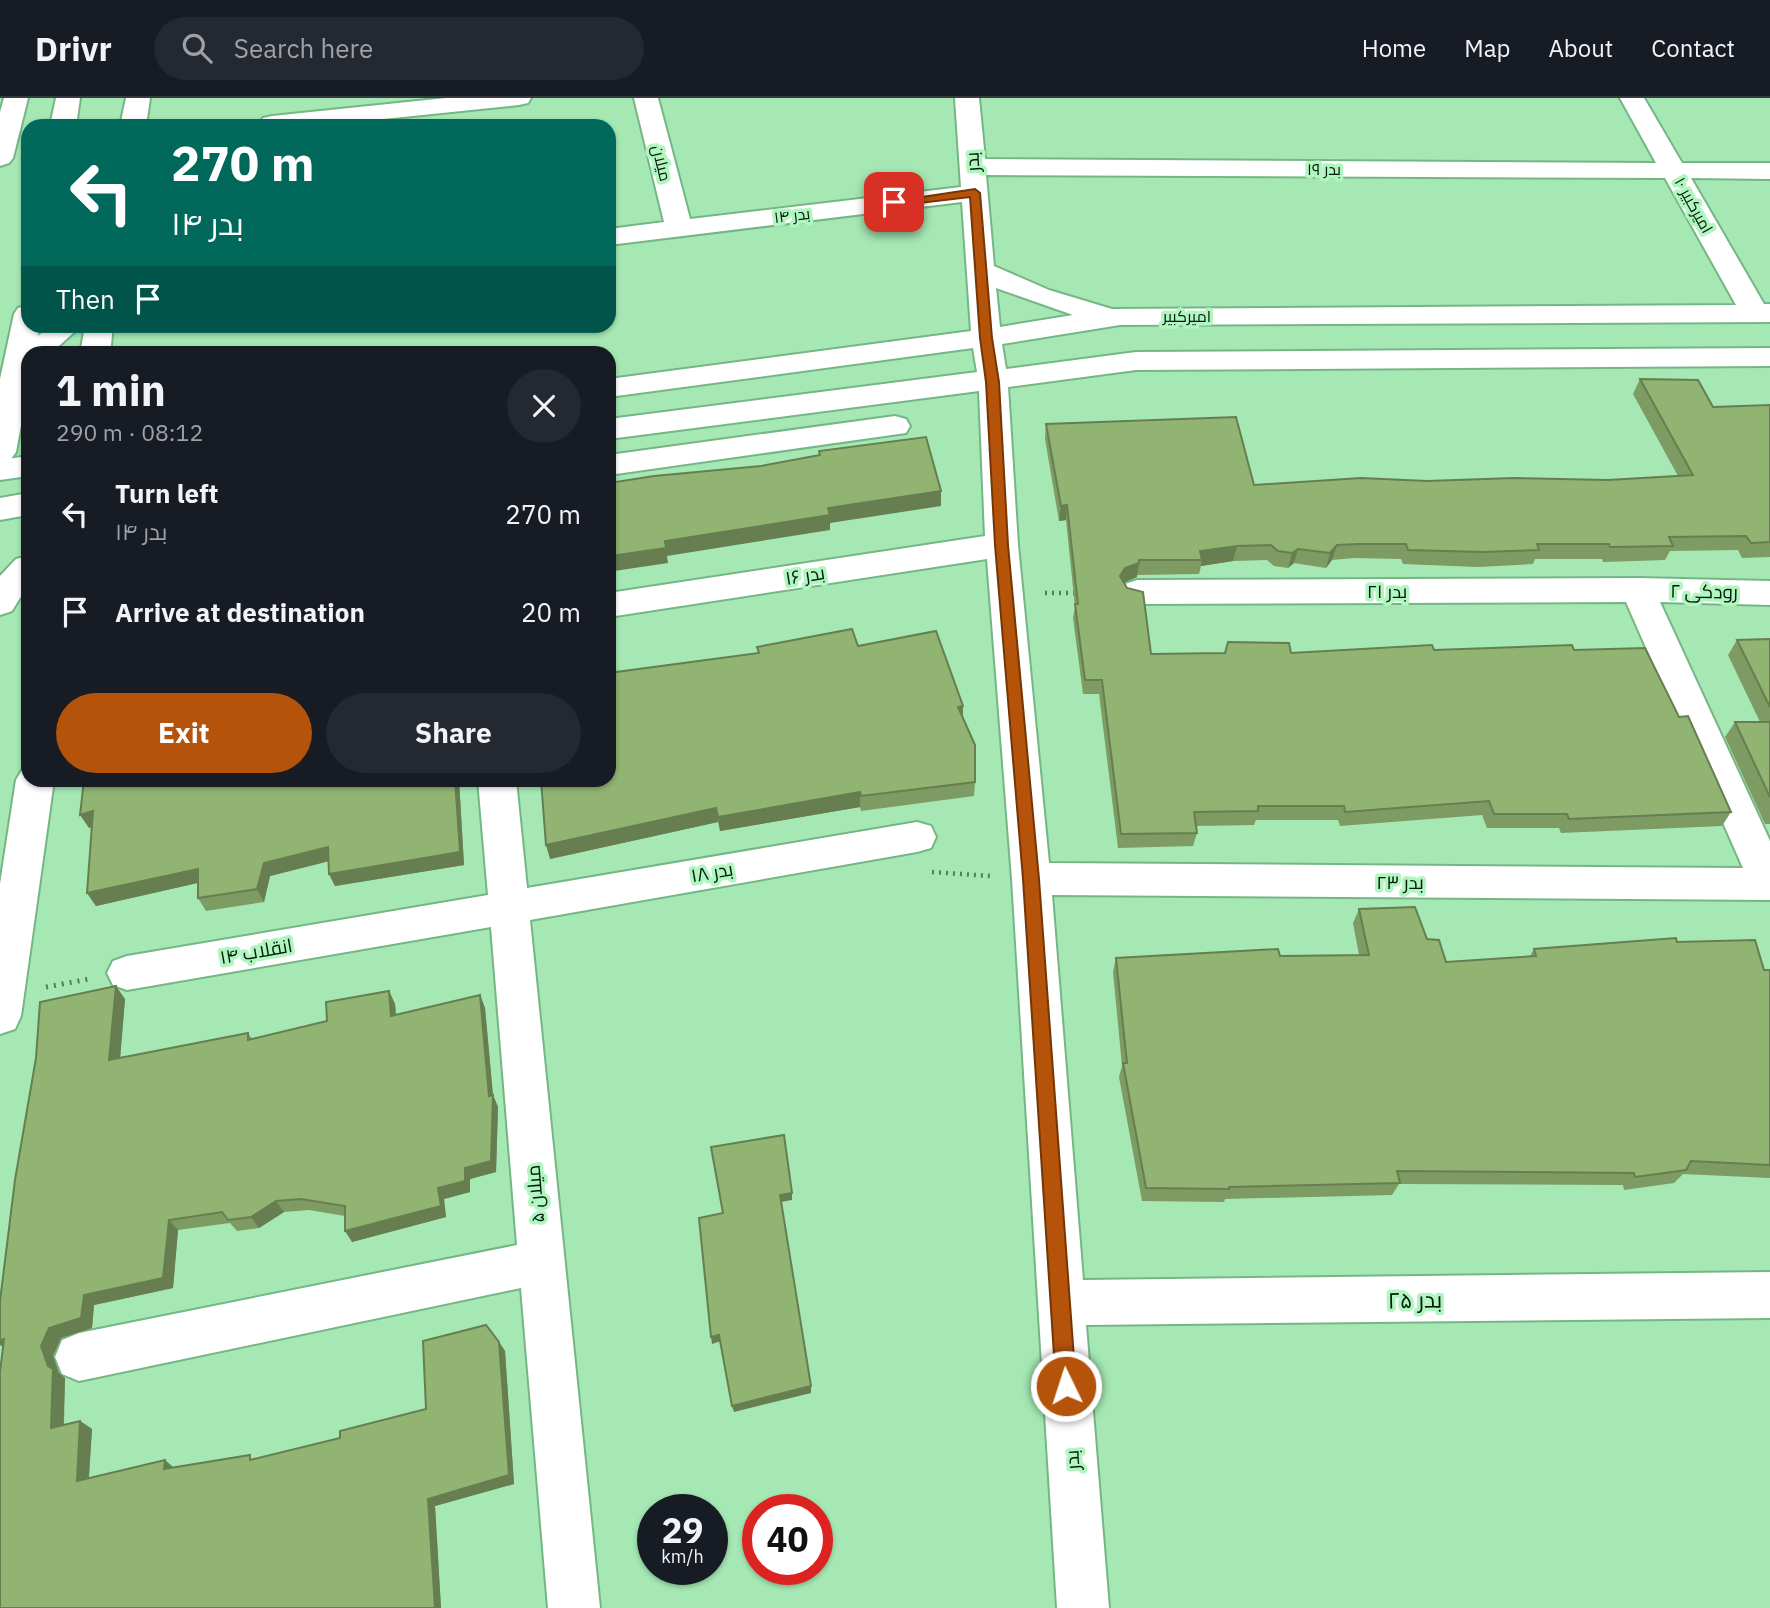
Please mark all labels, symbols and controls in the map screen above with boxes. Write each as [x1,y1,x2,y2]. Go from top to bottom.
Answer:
search box [154,17,644,80]
text: Drivr [35,27,112,70]
icon: search [178,29,216,67]
text: Search here [234,31,373,65]
text: Home [1362,32,1426,64]
text: Map [1464,32,1510,64]
text: About [1548,32,1613,64]
text: Contact [1651,32,1735,64]
text: 270 m [171,131,315,194]
street label: میلان [647,143,676,183]
icon: left [56,147,147,238]
street label: بدر [959,151,985,174]
street label: بدر ۱۹ [1307,159,1341,179]
pin [864,172,924,232]
street label: امیرکبیر ۱۰ [1670,173,1718,237]
icon: arrive [875,183,913,221]
text: بدر ۱۴ [171,202,244,244]
street label: بدر ۱۴ [773,203,811,227]
icon: arrive [129,280,167,318]
text: Then [56,282,115,316]
street label: امیرکبیر [1162,306,1211,326]
text: 1 min [56,363,166,418]
button: close [507,369,581,443]
text: 290 m · 08:12 [56,417,203,447]
text: Turn left [115,476,218,510]
icon: left [56,495,94,533]
text: 270 m [505,497,581,531]
text: بدر ۱۴ [115,516,167,546]
street label: بدر ۱۶ [784,560,826,590]
street label: رودکی ۲ [1670,578,1738,604]
street label: بدر ۲۱ [1367,579,1407,603]
icon: arrive [56,593,94,631]
text: Arrive at destination [115,595,365,629]
text: 20 m [521,595,581,629]
button: Exit [56,693,312,773]
button: Share [326,693,581,773]
street label: بدر ۱‍۸ [689,856,735,888]
street label: بدر ۲۳ [1376,870,1424,894]
street label: انقلاب ۱۴ [218,933,294,969]
street label: میلان ۵ [521,1164,549,1224]
street label: بدر ۲۵ [1387,1284,1443,1314]
position arrow [1029,1349,1103,1423]
street label: بدر [1059,1449,1085,1472]
speed limit sign: 40 [742,1494,833,1585]
text: 29 [661,1507,704,1553]
text: km/h [661,1545,704,1568]

